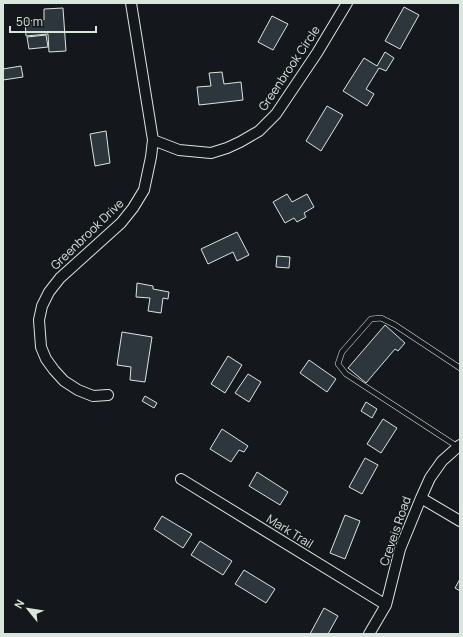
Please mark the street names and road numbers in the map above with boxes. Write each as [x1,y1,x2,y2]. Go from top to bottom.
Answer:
street label: Greenbrook Circle [254,22,324,114]
street label: Greenbrook Drive [47,195,127,273]
street label: Creveis Road [375,494,415,568]
street label: Mark Trail [263,510,317,552]

